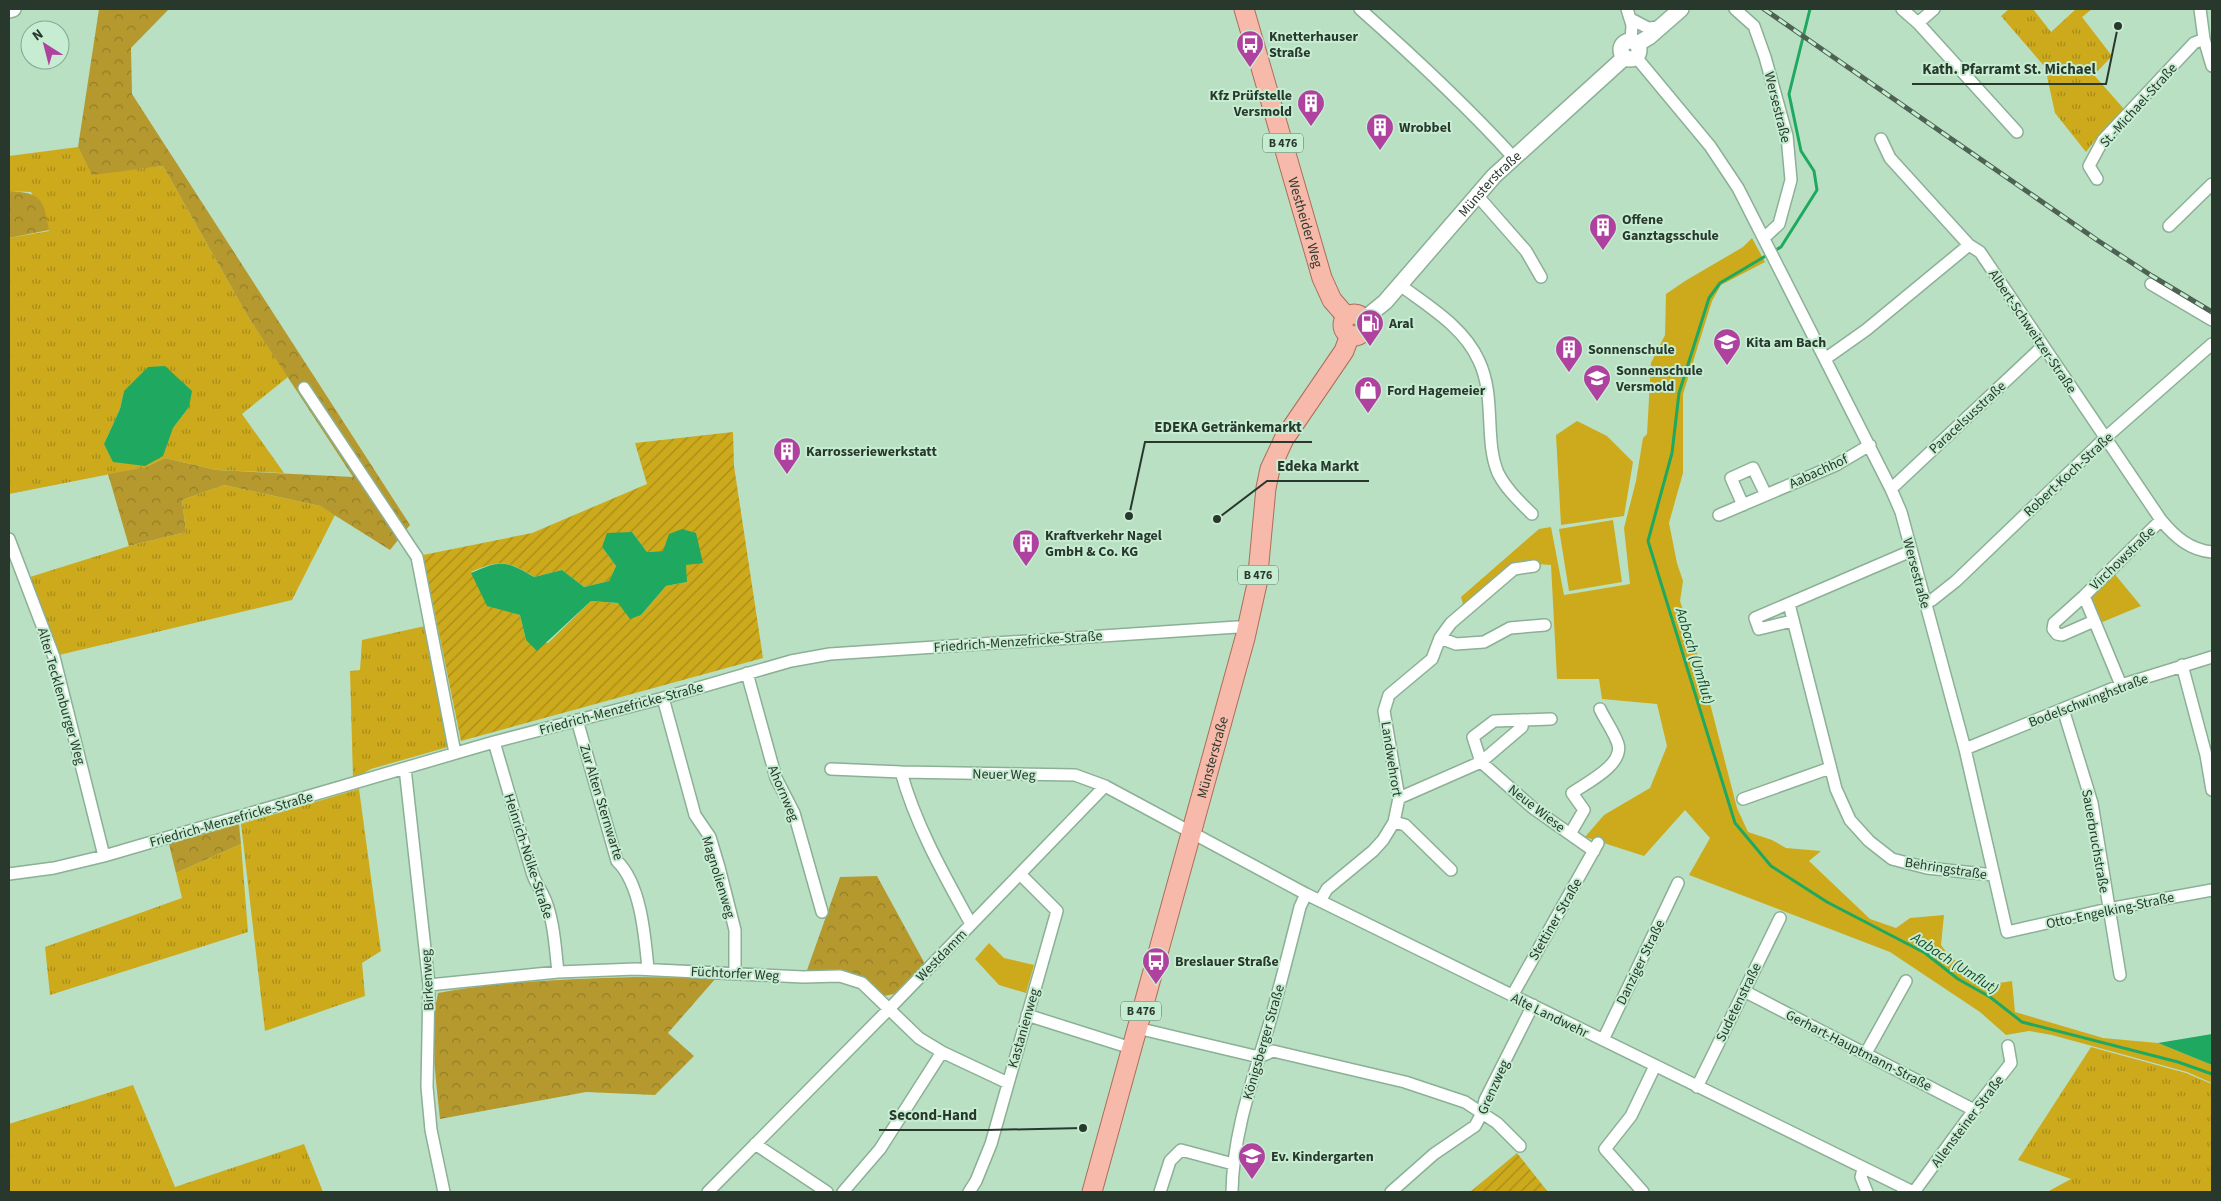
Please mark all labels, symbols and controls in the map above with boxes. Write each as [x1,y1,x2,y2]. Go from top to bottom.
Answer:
north arrow [20,20,70,70]
text: N [28,24,48,46]
place label: Knetterhauser Straße [1269,27,1359,63]
bus stop icon: Knetterhauser Straße [1235,29,1265,68]
callout: Kath. Pfarramt St. Michael [1912,54,2106,84]
text: Kath. Pfarramt St. Michael [1922,59,2096,80]
street label: St.-Michael-Straße [2095,59,2182,152]
street label: Wersestraße [1759,70,1796,145]
place label: Kfz Prüfstelle Versmold [1210,86,1292,122]
building icon: Kfz Prüfstelle Versmold [1296,88,1326,127]
building icon: Wrobbel [1365,112,1395,151]
place label: Wrobbel [1399,118,1451,138]
road number: B 476 [1263,134,1303,152]
street label: Münsterstraße [1454,147,1526,222]
street label: Westheider Weg [1282,175,1328,270]
place label: Offene Ganztagsschule [1622,210,1719,246]
building icon: Offene Ganztagsschule [1588,212,1618,251]
street label: Albert-Schweitzer-Straße [1983,266,2081,398]
fuel station icon: Aral [1355,308,1385,347]
place label: Aral [1388,314,1414,334]
school or university icon: Kita am Bach [1712,327,1742,366]
place label: Kita am Bach [1746,333,1826,353]
building icon: Sonnenschule [1554,334,1584,373]
place label: Sonnenschule [1588,340,1675,360]
place label: Sonnenschule Versmold [1615,361,1703,397]
school or university icon: Sonnenschule Versmold [1582,363,1612,402]
shop icon: Ford Hagemeier [1353,375,1383,414]
street label: Paracelsusstraße [1925,377,2011,459]
place label: Ford Hagemeier [1387,381,1486,401]
callout: EDEKA Getränkemarkt [1145,412,1312,442]
text: EDEKA Getränkemarkt [1154,417,1302,438]
street label: Robert-Koch-Straße [2019,428,2118,522]
building icon: Karrosseriewerkstatt [772,436,802,475]
place label: Karrosseriewerkstatt [806,442,937,462]
street label: Aabachhof [1786,449,1852,494]
callout: Edeka Markt [1267,451,1369,481]
text: Edeka Markt [1277,456,1359,477]
street label: Virchowstraße [2086,522,2160,595]
place label: Kraftverkehr Nagel GmbH & Co. KG [1045,526,1162,562]
building icon: Kraftverkehr Nagel GmbH & Co. KG [1011,528,1041,567]
street label: Wersestraße [1897,536,1935,611]
road number: B 476 [1238,566,1278,584]
water label: Aabach (Umflut) [1670,604,1719,707]
street label: Alter Tecklenburger Weg [32,625,90,767]
street label: Friedrich-Menzefricke-Straße [933,626,1103,658]
street label: Bodelschwinghstraße [2026,669,2151,733]
street label: Friedrich-Menzefricke-Straße [537,677,705,740]
street label: Münsterstraße [1192,714,1234,801]
street label: Landwehrort [1375,720,1407,798]
street label: Zur Alten Sternwarte [574,742,628,863]
street label: Ahornweg [762,762,804,825]
street label: Neuer Weg [972,764,1036,786]
street label: Neue Wiese [1504,780,1569,837]
street label: Friedrich-Menzefricke-Straße [147,787,315,853]
street label: Sauerbruchstraße [2076,788,2114,895]
street label: Heinrich-Nölke-Straße [498,791,558,921]
street label: Magnolienweg [696,834,740,921]
street label: Behringstraße [1903,853,1988,885]
street label: Stettiner Straße [1524,875,1588,964]
street label: Otto-Engelking-Straße [2044,888,2176,934]
street label: Danziger Straße [1612,916,1670,1008]
street label: Westdamm [912,925,972,986]
water label: Aabach (Umflut) [1906,927,2002,999]
bus stop icon: Breslauer Straße [1141,946,1171,985]
street label: Birkenweg [416,949,440,1011]
place label: Breslauer Straße [1175,952,1279,972]
street label: Sudetenstraße [1711,959,1767,1045]
street label: Füchtorfer Weg [690,962,780,986]
street label: Königsberger Straße [1238,982,1290,1102]
street label: Kastanienweg [1003,986,1045,1070]
street label: Alte Landwehr [1507,988,1592,1043]
road number: B 476 [1121,1001,1161,1020]
street label: Gerhart-Hauptmann-Straße [1782,1005,1935,1096]
street label: Grenzweg [1473,1057,1515,1118]
street label: Allensteiner Straße [1927,1071,2009,1172]
callout: Second-Hand [879,1100,987,1130]
text: Second-Hand [889,1105,977,1126]
school or university icon: Ev. Kindergarten [1237,1141,1267,1180]
place label: Ev. Kindergarten [1271,1147,1374,1167]

